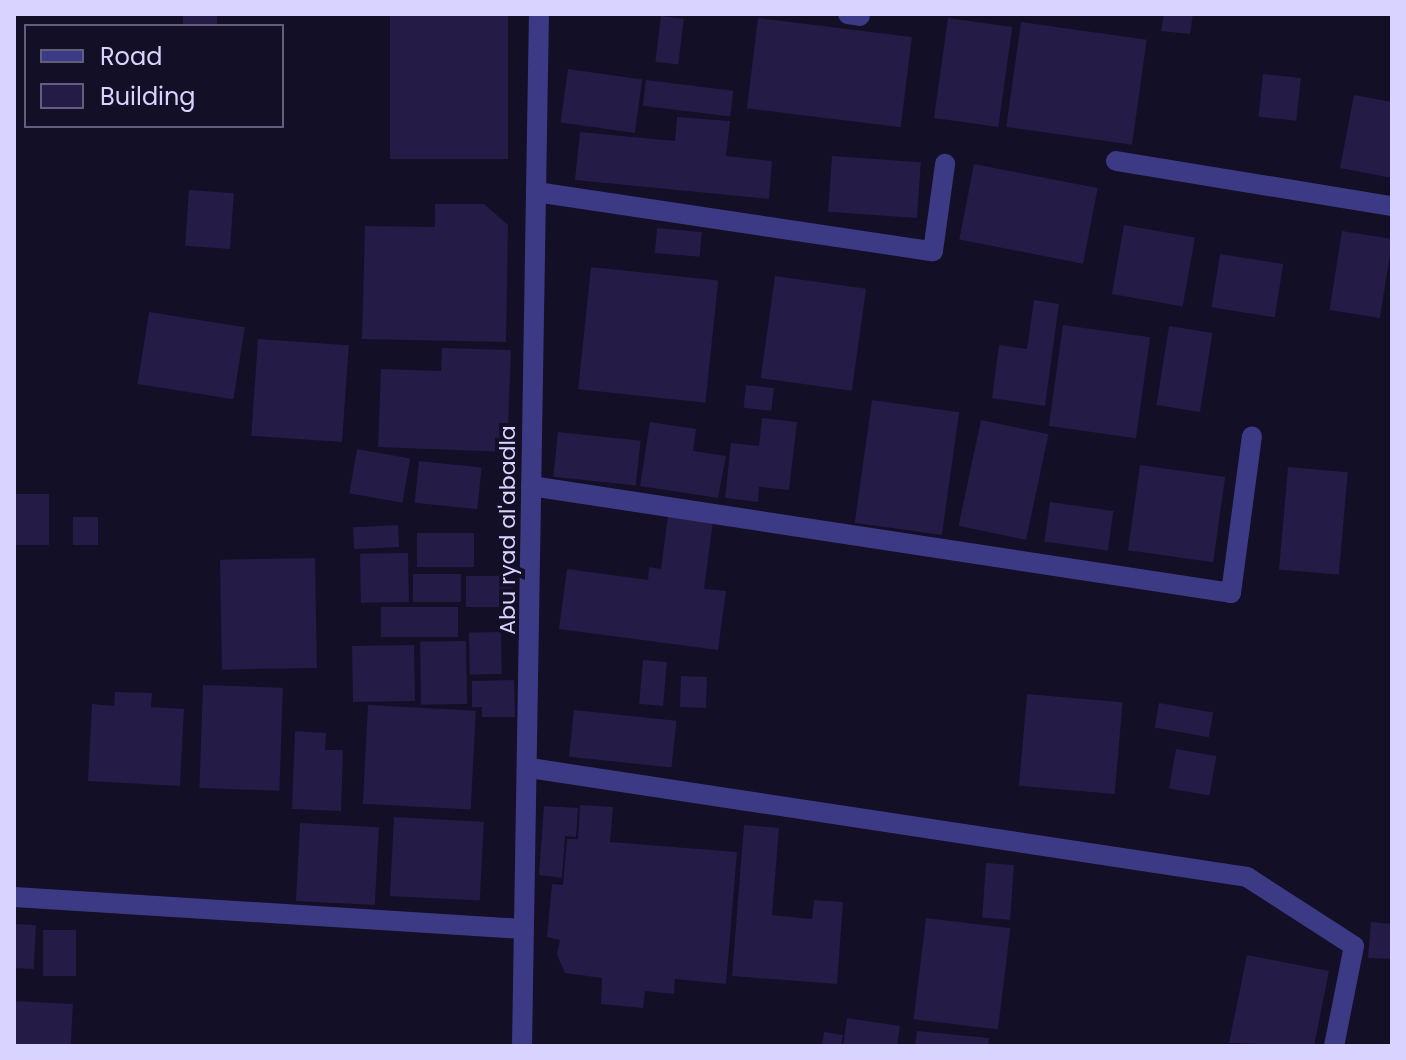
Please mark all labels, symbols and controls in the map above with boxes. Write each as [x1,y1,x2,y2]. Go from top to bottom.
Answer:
legend [24,24,284,128]
text: Road [100,40,162,73]
text: Building [100,80,196,113]
street label: Abu ryad al'abadla [495,425,521,635]

